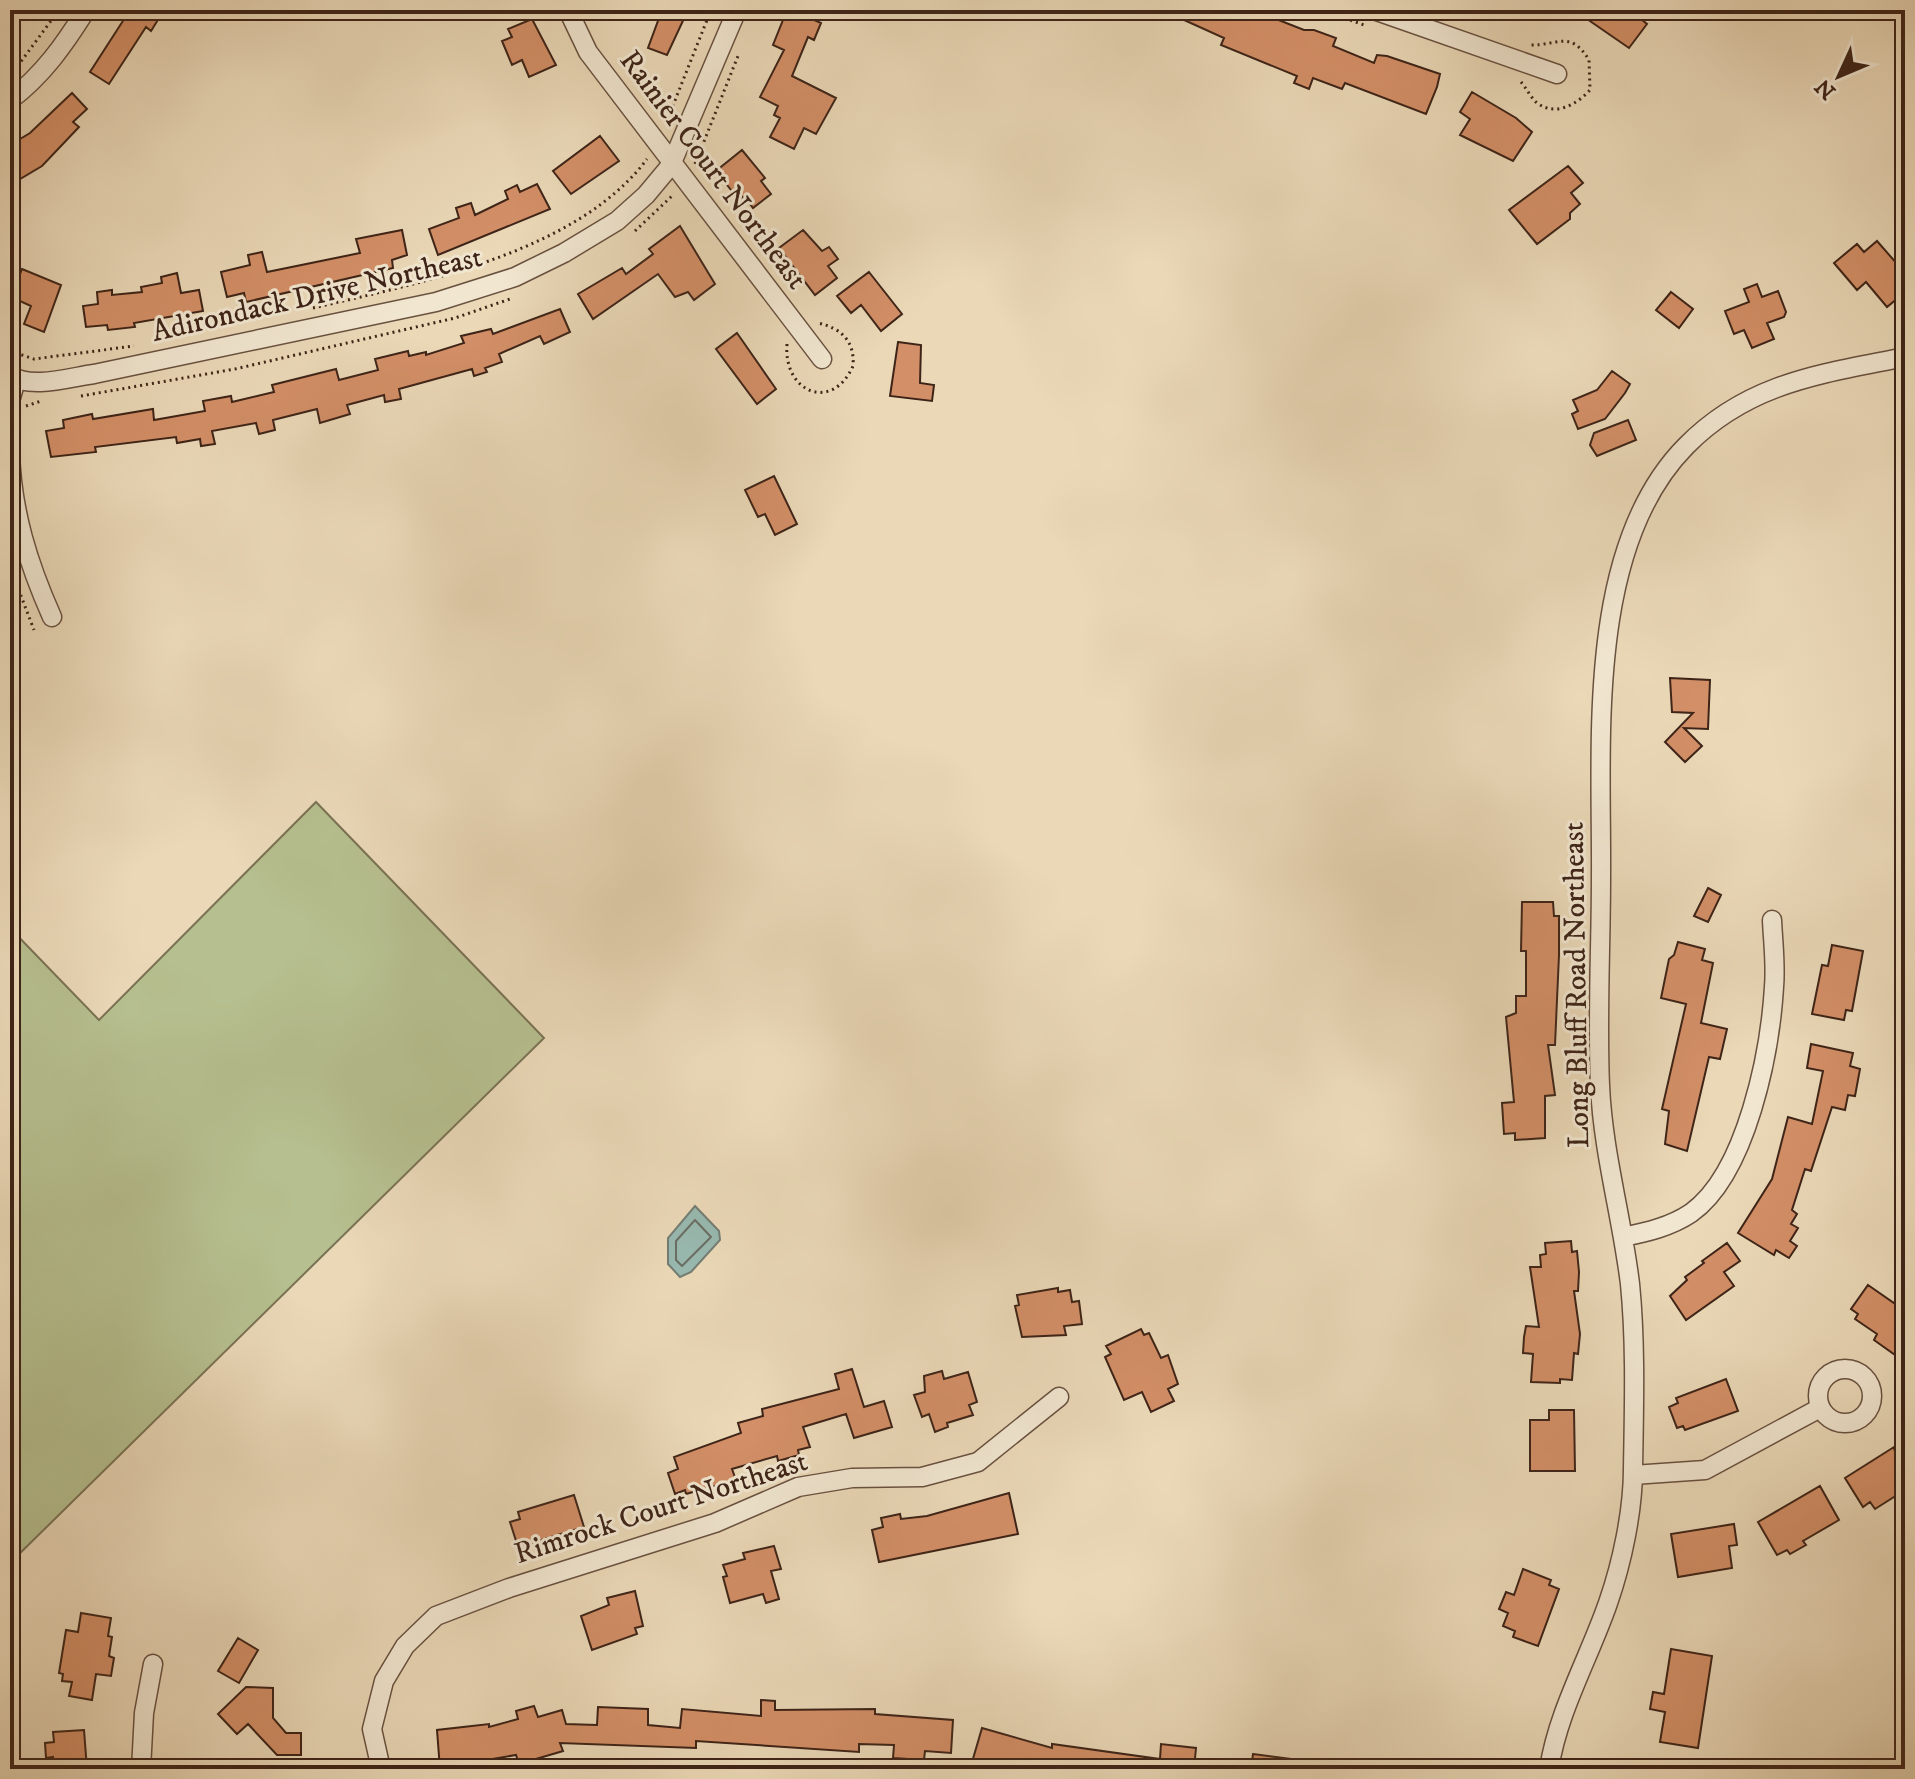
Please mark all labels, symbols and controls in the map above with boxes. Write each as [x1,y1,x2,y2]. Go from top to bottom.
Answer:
north arrow [1799,36,1879,116]
street label: Rainier Court Northeast [611,43,815,297]
text: N [1810,73,1842,105]
street label: Adirondack Drive Northeast [148,239,486,351]
street label: Long Bluff Road Northeast [1556,821,1598,1149]
street label: Rimrock Court Northeast [510,1443,812,1573]

